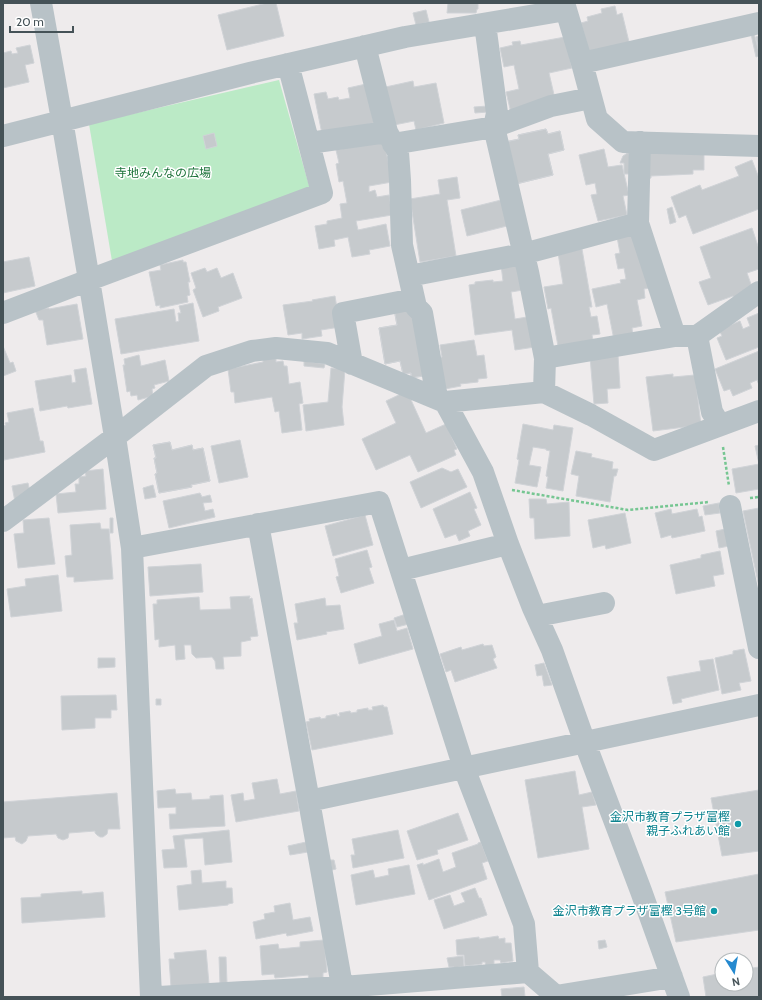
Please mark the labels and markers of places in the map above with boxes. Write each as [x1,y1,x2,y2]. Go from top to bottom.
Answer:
place label: 金沢市教育プラザ富樫 親子ふれあい館 [610,809,730,838]
marker: 金沢市教育プラザ富樫 親子ふれあい館 [733,819,743,829]
place label: 金沢市教育プラザ富樫 3号館 [553,903,706,918]
marker: 金沢市教育プラザ富樫 3号館 [709,906,719,916]

